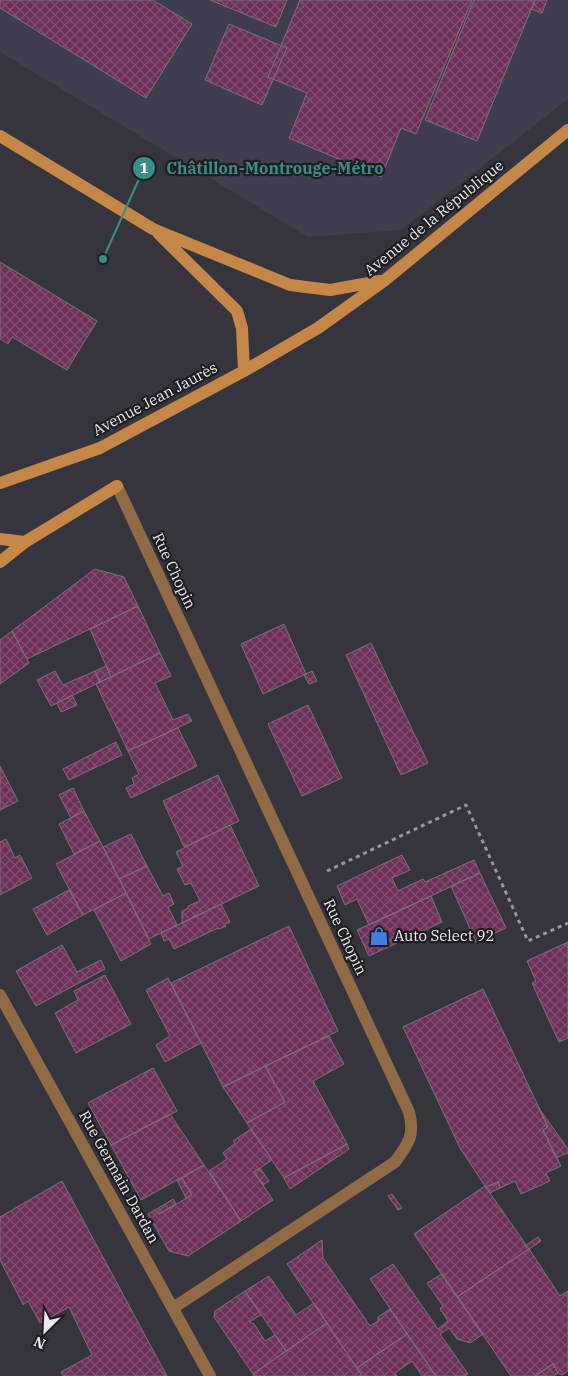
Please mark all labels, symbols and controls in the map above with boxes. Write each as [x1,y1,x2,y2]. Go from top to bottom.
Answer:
callout: Châtillon-Montrouge-Métro [131,152,393,183]
street label: Avenue de la République [360,156,507,280]
text: 1 [139,158,149,177]
text: Châtillon-Montrouge-Métro [166,158,384,178]
street label: Avenue Jean Jaurès [89,358,220,439]
street label: Rue Chopin [149,530,201,612]
street label: Rue Chopin [320,896,372,978]
shop icon: Auto Select 92 [368,925,390,947]
place label: Auto Select 92 [394,926,494,945]
street label: Rue Germain Dardan [75,1107,164,1247]
north arrow [20,1306,70,1356]
text: N [31,1332,48,1353]

